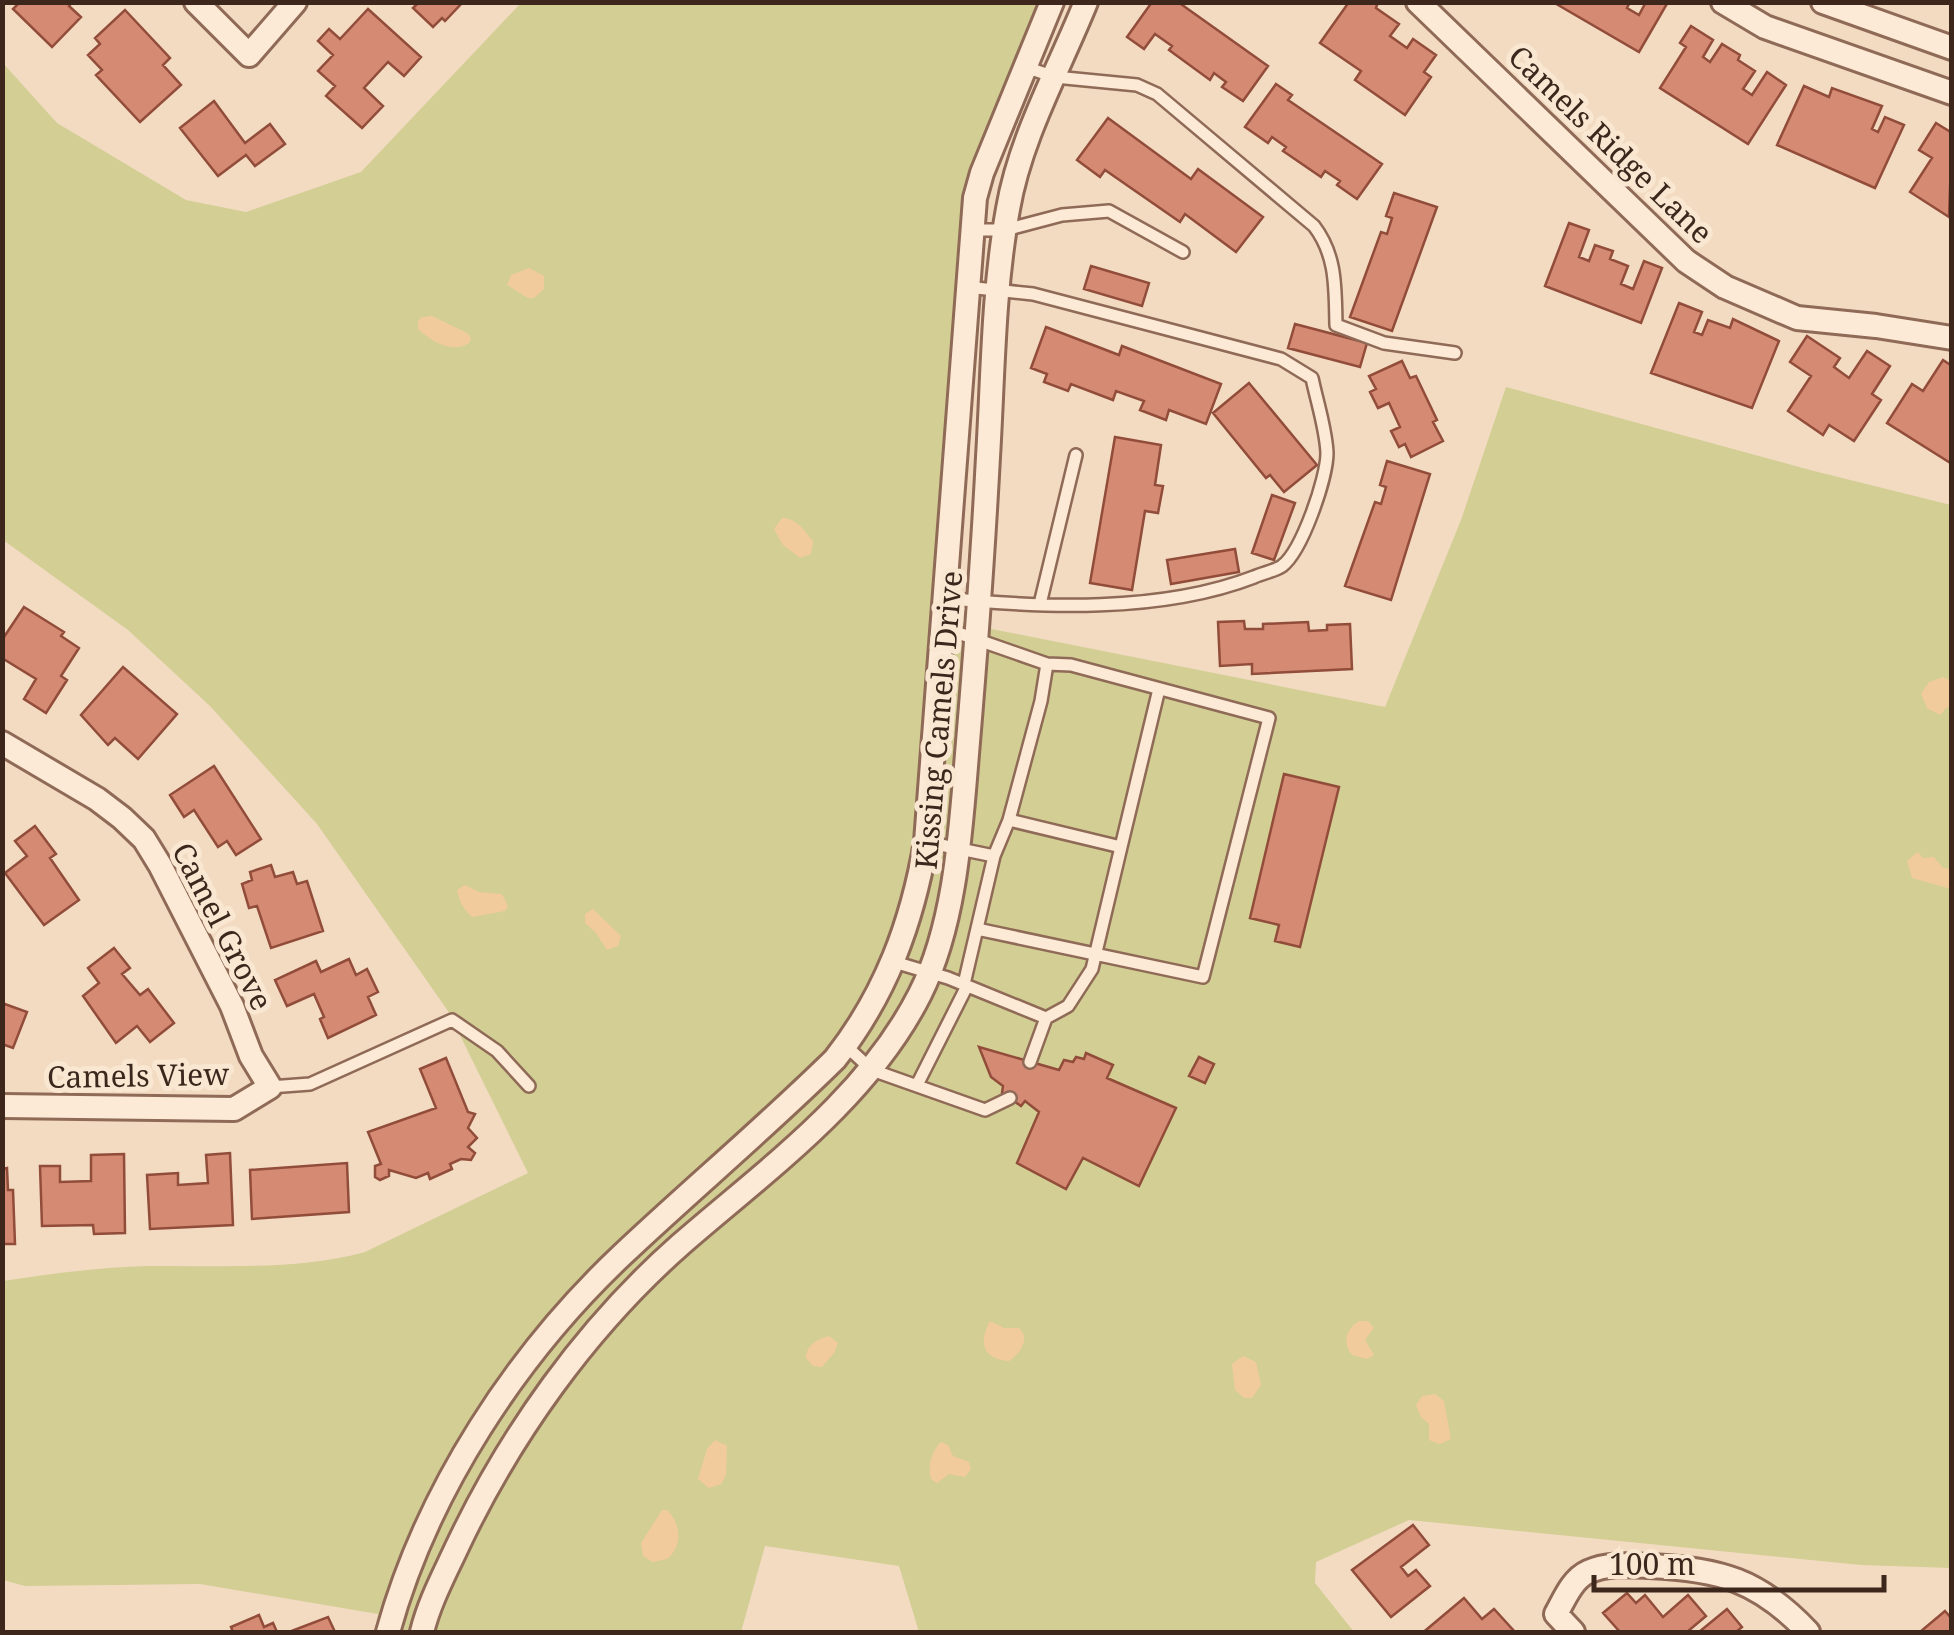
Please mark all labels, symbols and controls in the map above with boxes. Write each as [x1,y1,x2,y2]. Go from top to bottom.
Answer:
street label: Camels Ridge Lane [1500,36,1722,252]
street label: Kissing Camels Drive [905,569,971,871]
street label: Camel Grove [163,835,283,1017]
street label: Camels View [47,1053,230,1097]
scale bar [1594,1530,1884,1592]
text: 100 m [1609,1543,1695,1584]

